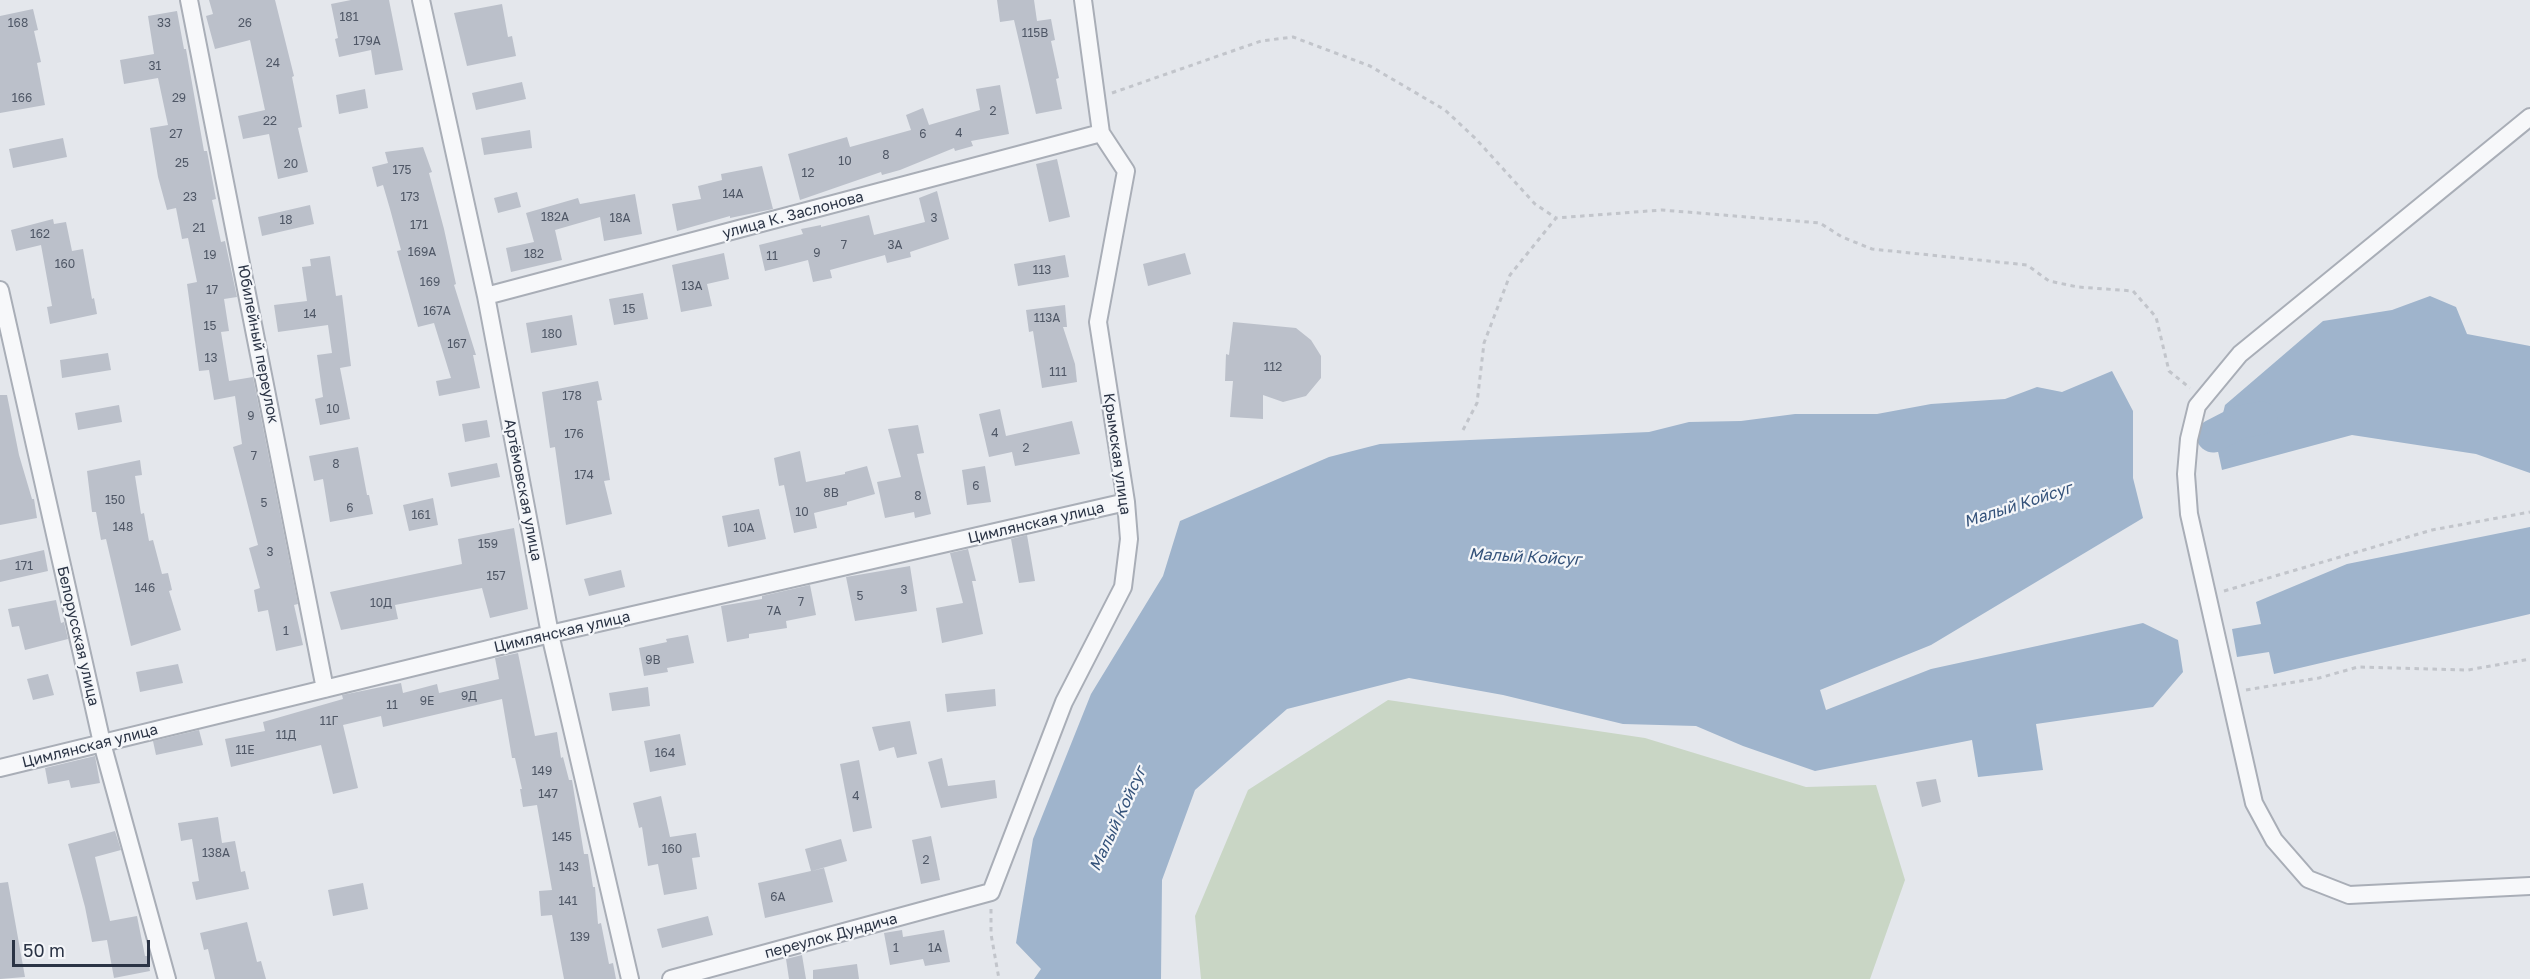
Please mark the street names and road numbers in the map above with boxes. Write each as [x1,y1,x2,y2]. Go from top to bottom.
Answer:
street label: улица К. Заслонова [720,187,866,243]
street label: Юбилейный переулок [234,263,282,425]
street label: Крымская улица [1100,392,1134,516]
street label: Артёмовская улица [500,417,546,563]
street label: Цимлянская улица [966,499,1106,547]
street label: Белорусская улица [53,564,103,708]
street label: Цимлянская улица [492,608,632,656]
street label: Цимлянская улица [20,720,160,772]
street label: переулок Дундича [763,910,899,962]

